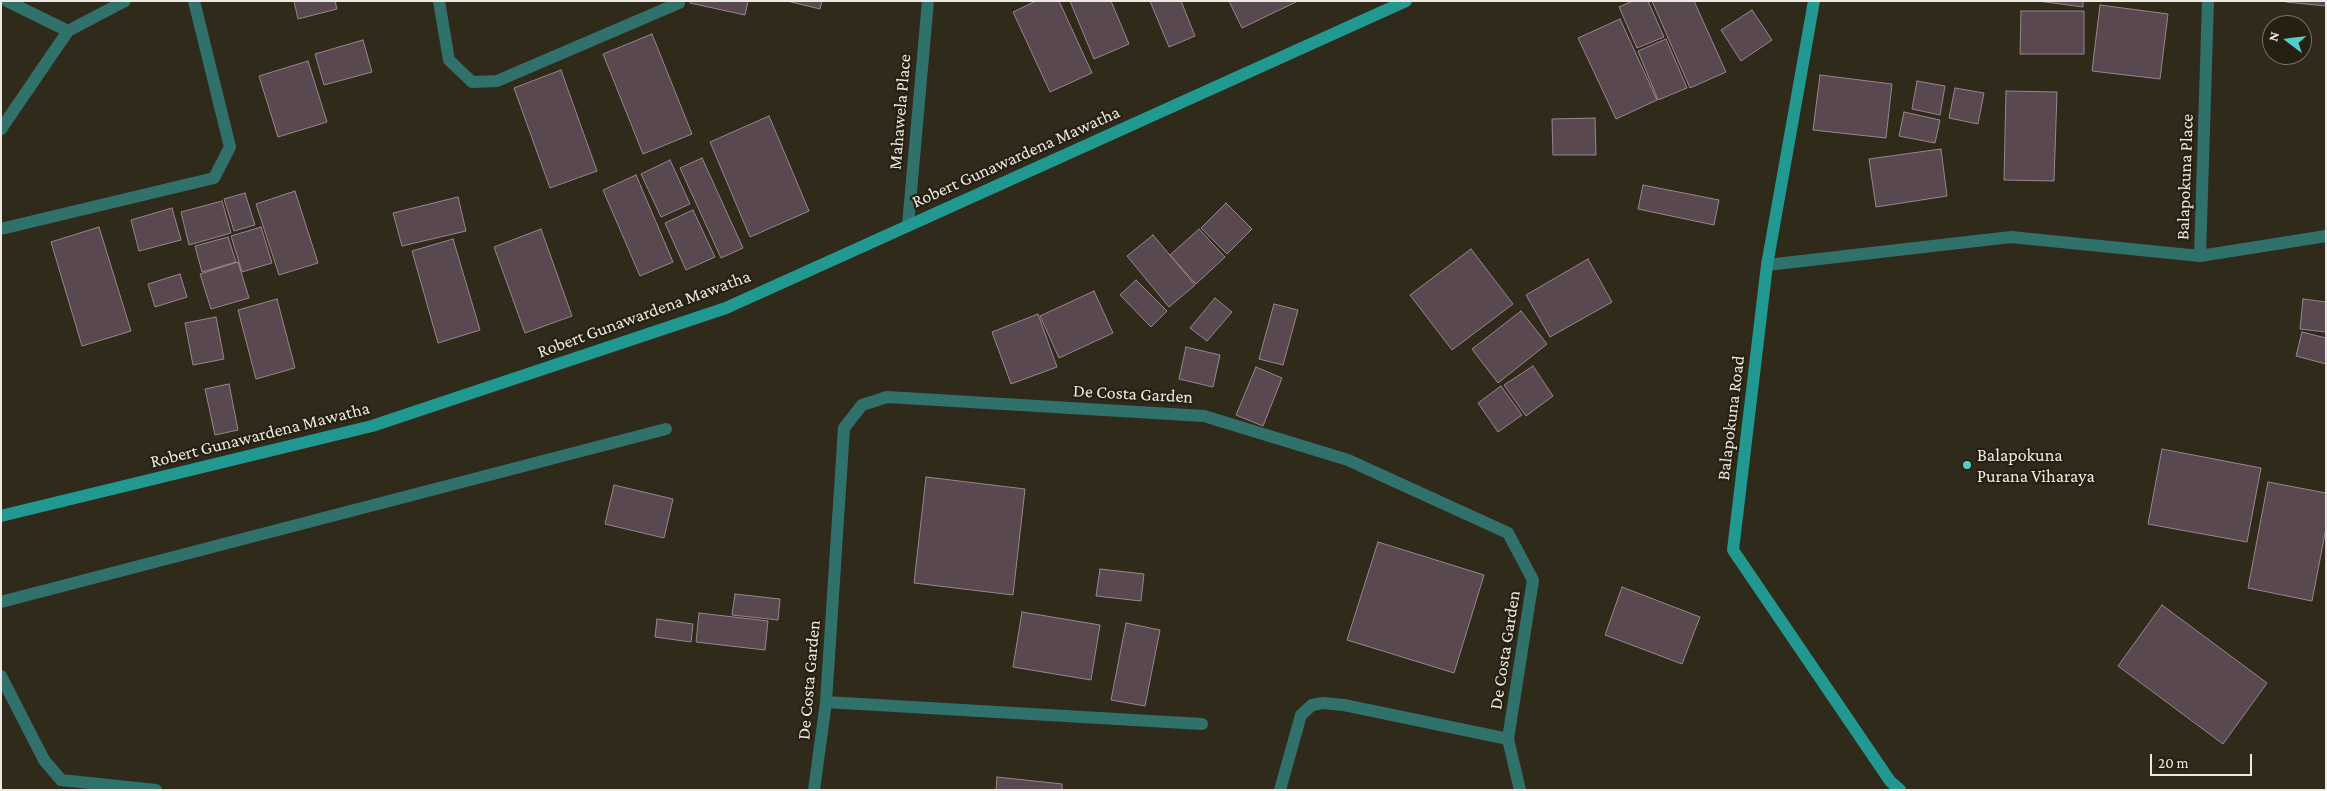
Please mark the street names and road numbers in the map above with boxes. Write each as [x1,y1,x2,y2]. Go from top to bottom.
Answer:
street label: Mahawela Place [884,53,916,171]
street label: Robert Gunawardena Mawatha [909,101,1123,213]
street label: Balapokuna Place [2172,113,2198,241]
street label: Robert Gunawardena Mawatha [534,265,754,363]
street label: Balapokuna Road [1713,354,1749,482]
street label: De Costa Garden [1072,380,1194,408]
street label: Robert Gunawardena Mawatha [148,397,372,473]
street label: De Costa Garden [1485,589,1525,711]
street label: De Costa Garden [793,619,825,741]

